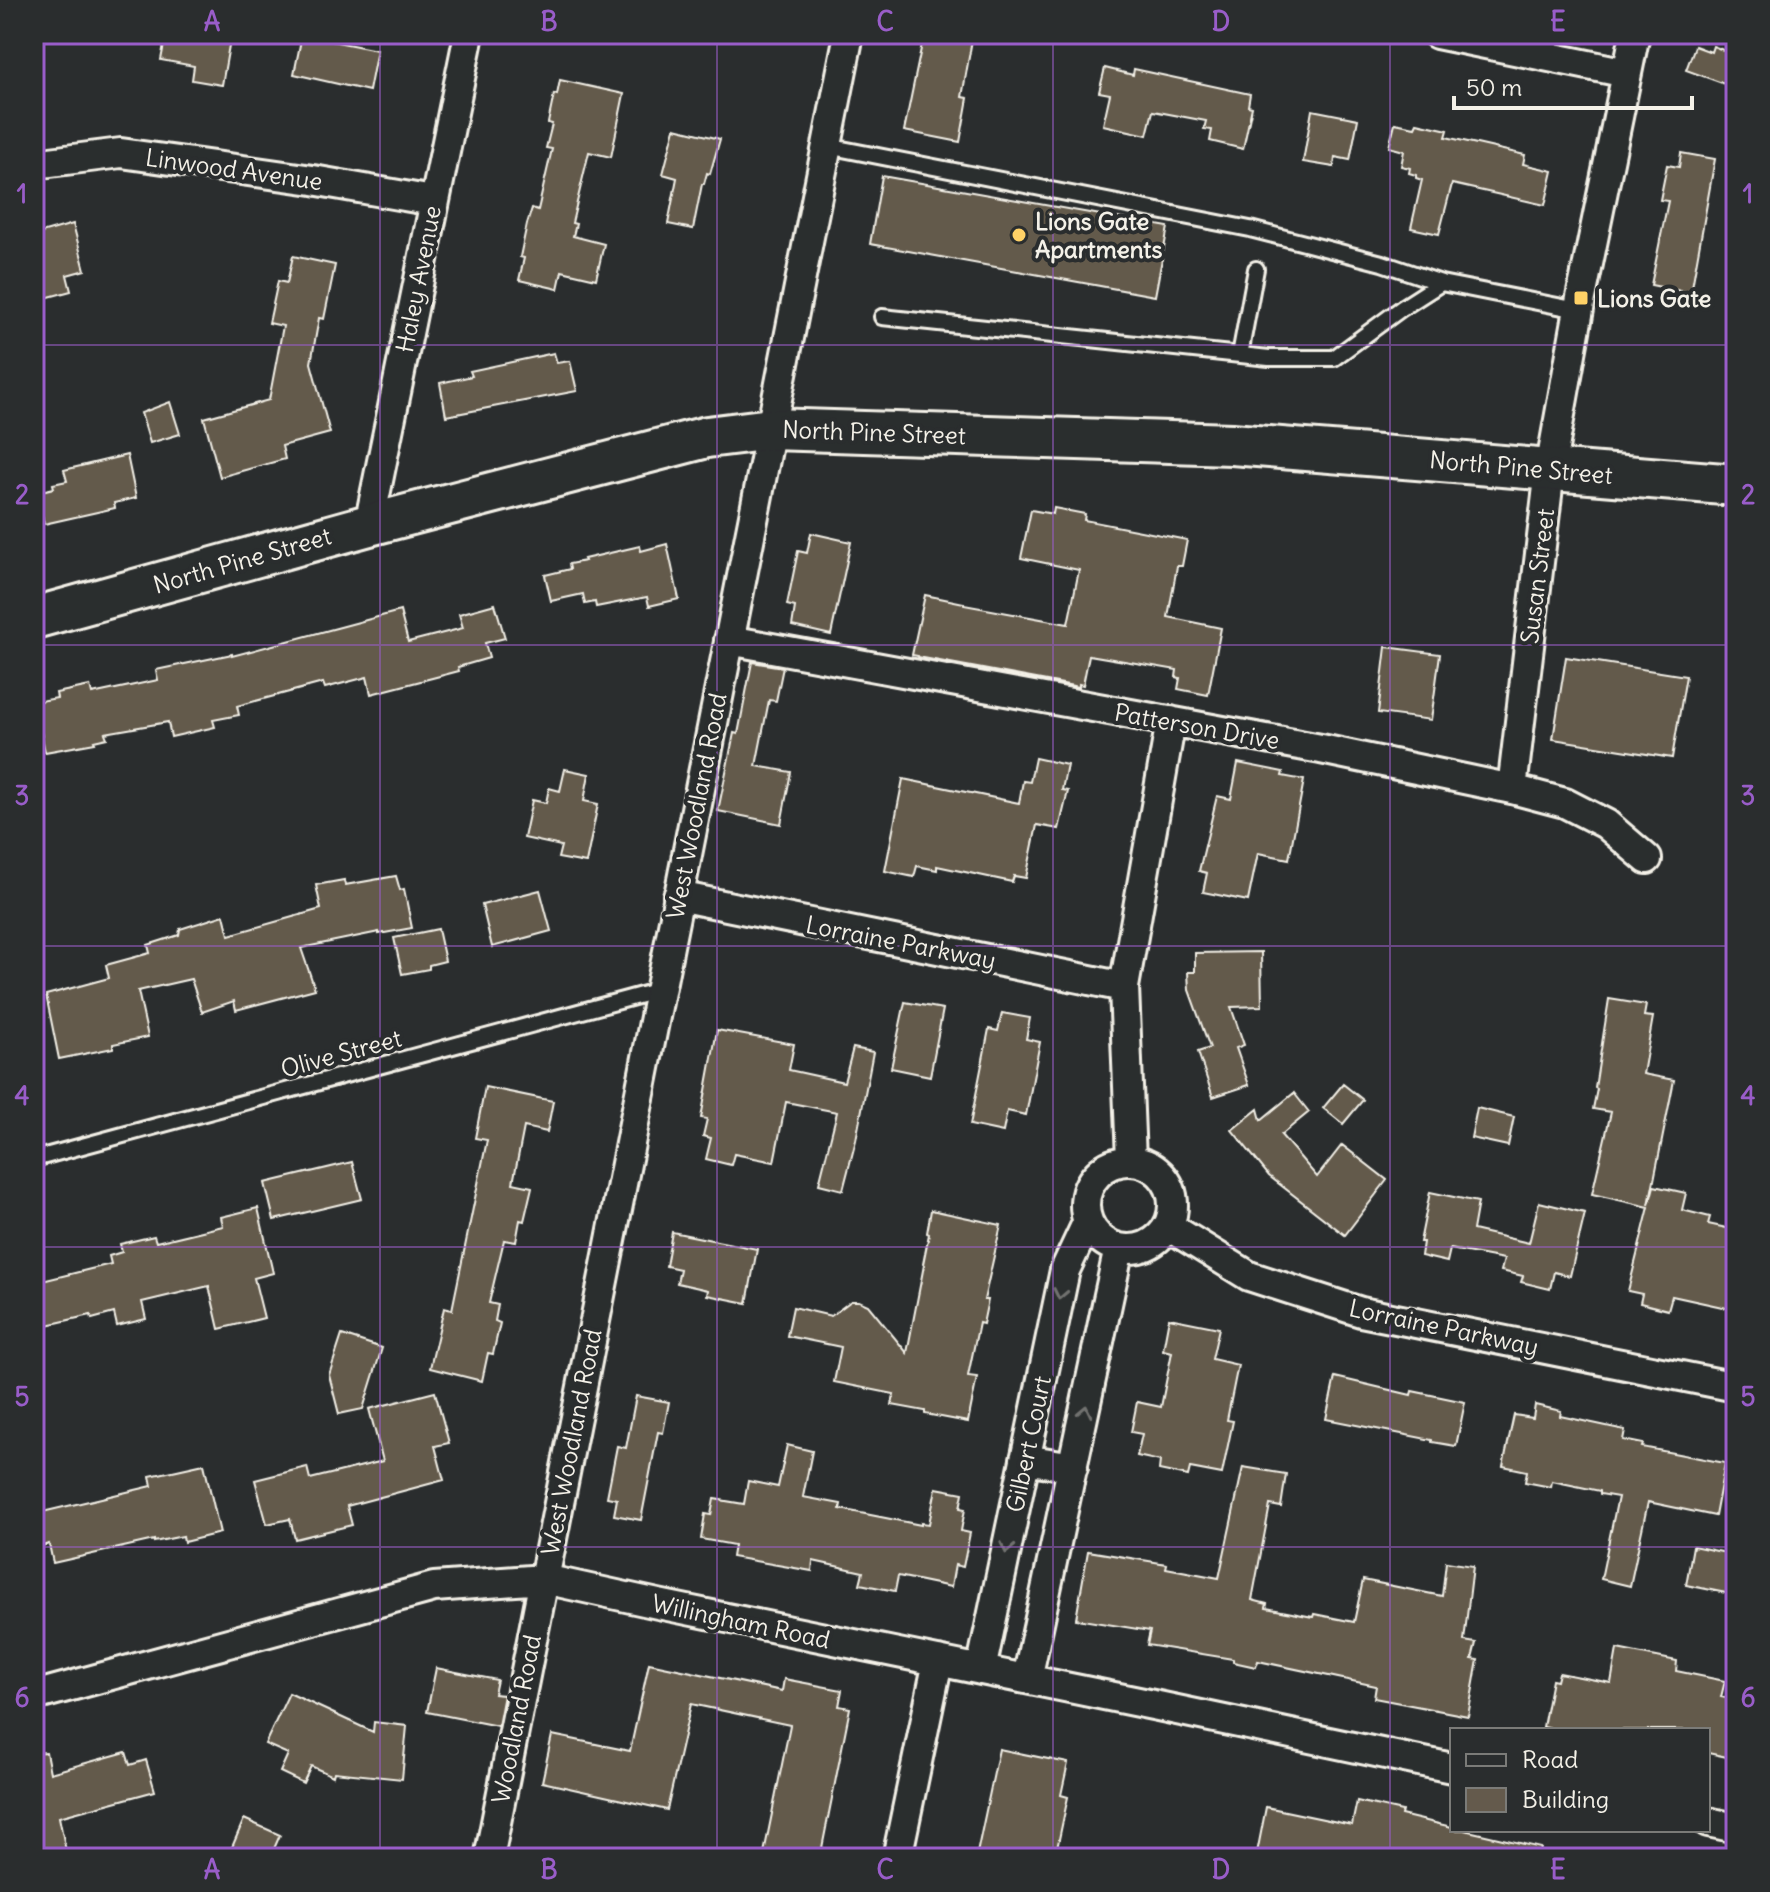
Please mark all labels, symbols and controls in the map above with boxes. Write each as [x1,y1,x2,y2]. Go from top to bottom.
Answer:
text: A [204,5,221,38]
text: B [540,5,558,38]
text: C [876,5,894,38]
text: D [1212,5,1230,38]
text: E [1550,5,1566,38]
scale bar [1454,60,1692,110]
text: 50 m [1466,72,1522,102]
street label: Linwood Avenue [144,142,324,196]
text: 1 [17,177,27,210]
text: 1 [1743,177,1753,210]
street label: Haley Avenue [389,203,447,355]
place label: Lions Gate Apartments [1035,206,1162,264]
marker: Lions Gate Apartments [1010,226,1028,244]
place label: Lions Gate [1597,283,1711,313]
marker: Lions Gate [1572,289,1590,307]
street label: North Pine Street [782,414,966,450]
street label: North Pine Street [1428,444,1614,490]
text: 2 [15,478,29,511]
text: 2 [1741,478,1755,511]
street label: Susan Street [1514,507,1560,645]
street label: North Pine Street [150,520,334,600]
street label: West Woodland Road [659,690,733,922]
street label: Patterson Drive [1112,697,1282,755]
text: 3 [15,779,29,812]
text: 3 [1741,779,1755,812]
street label: Lorraine Parkway [803,909,999,975]
street label: Olive Street [277,1023,405,1083]
text: 4 [14,1079,30,1112]
text: 4 [1740,1079,1756,1112]
one-way arrow [1052,1286,1069,1300]
street label: Lorraine Parkway [1347,1292,1541,1362]
street label: West Woodland Road [534,1326,608,1558]
street label: Gilbert Court [999,1373,1057,1515]
text: 5 [15,1380,30,1413]
text: 5 [1741,1380,1756,1413]
one-way arrow [1075,1405,1092,1418]
one-way arrow [999,1541,1016,1555]
street label: Willingham Road [649,1587,833,1655]
street label: Woodland Road [485,1632,547,1806]
text: 6 [14,1681,30,1714]
text: 6 [1740,1681,1756,1714]
legend [1450,1728,1710,1832]
text: Road [1522,1744,1578,1774]
text: Building [1522,1784,1609,1814]
text: A [204,1853,221,1886]
text: B [540,1853,558,1886]
text: C [876,1853,894,1886]
text: D [1212,1853,1230,1886]
text: E [1550,1853,1566,1886]

